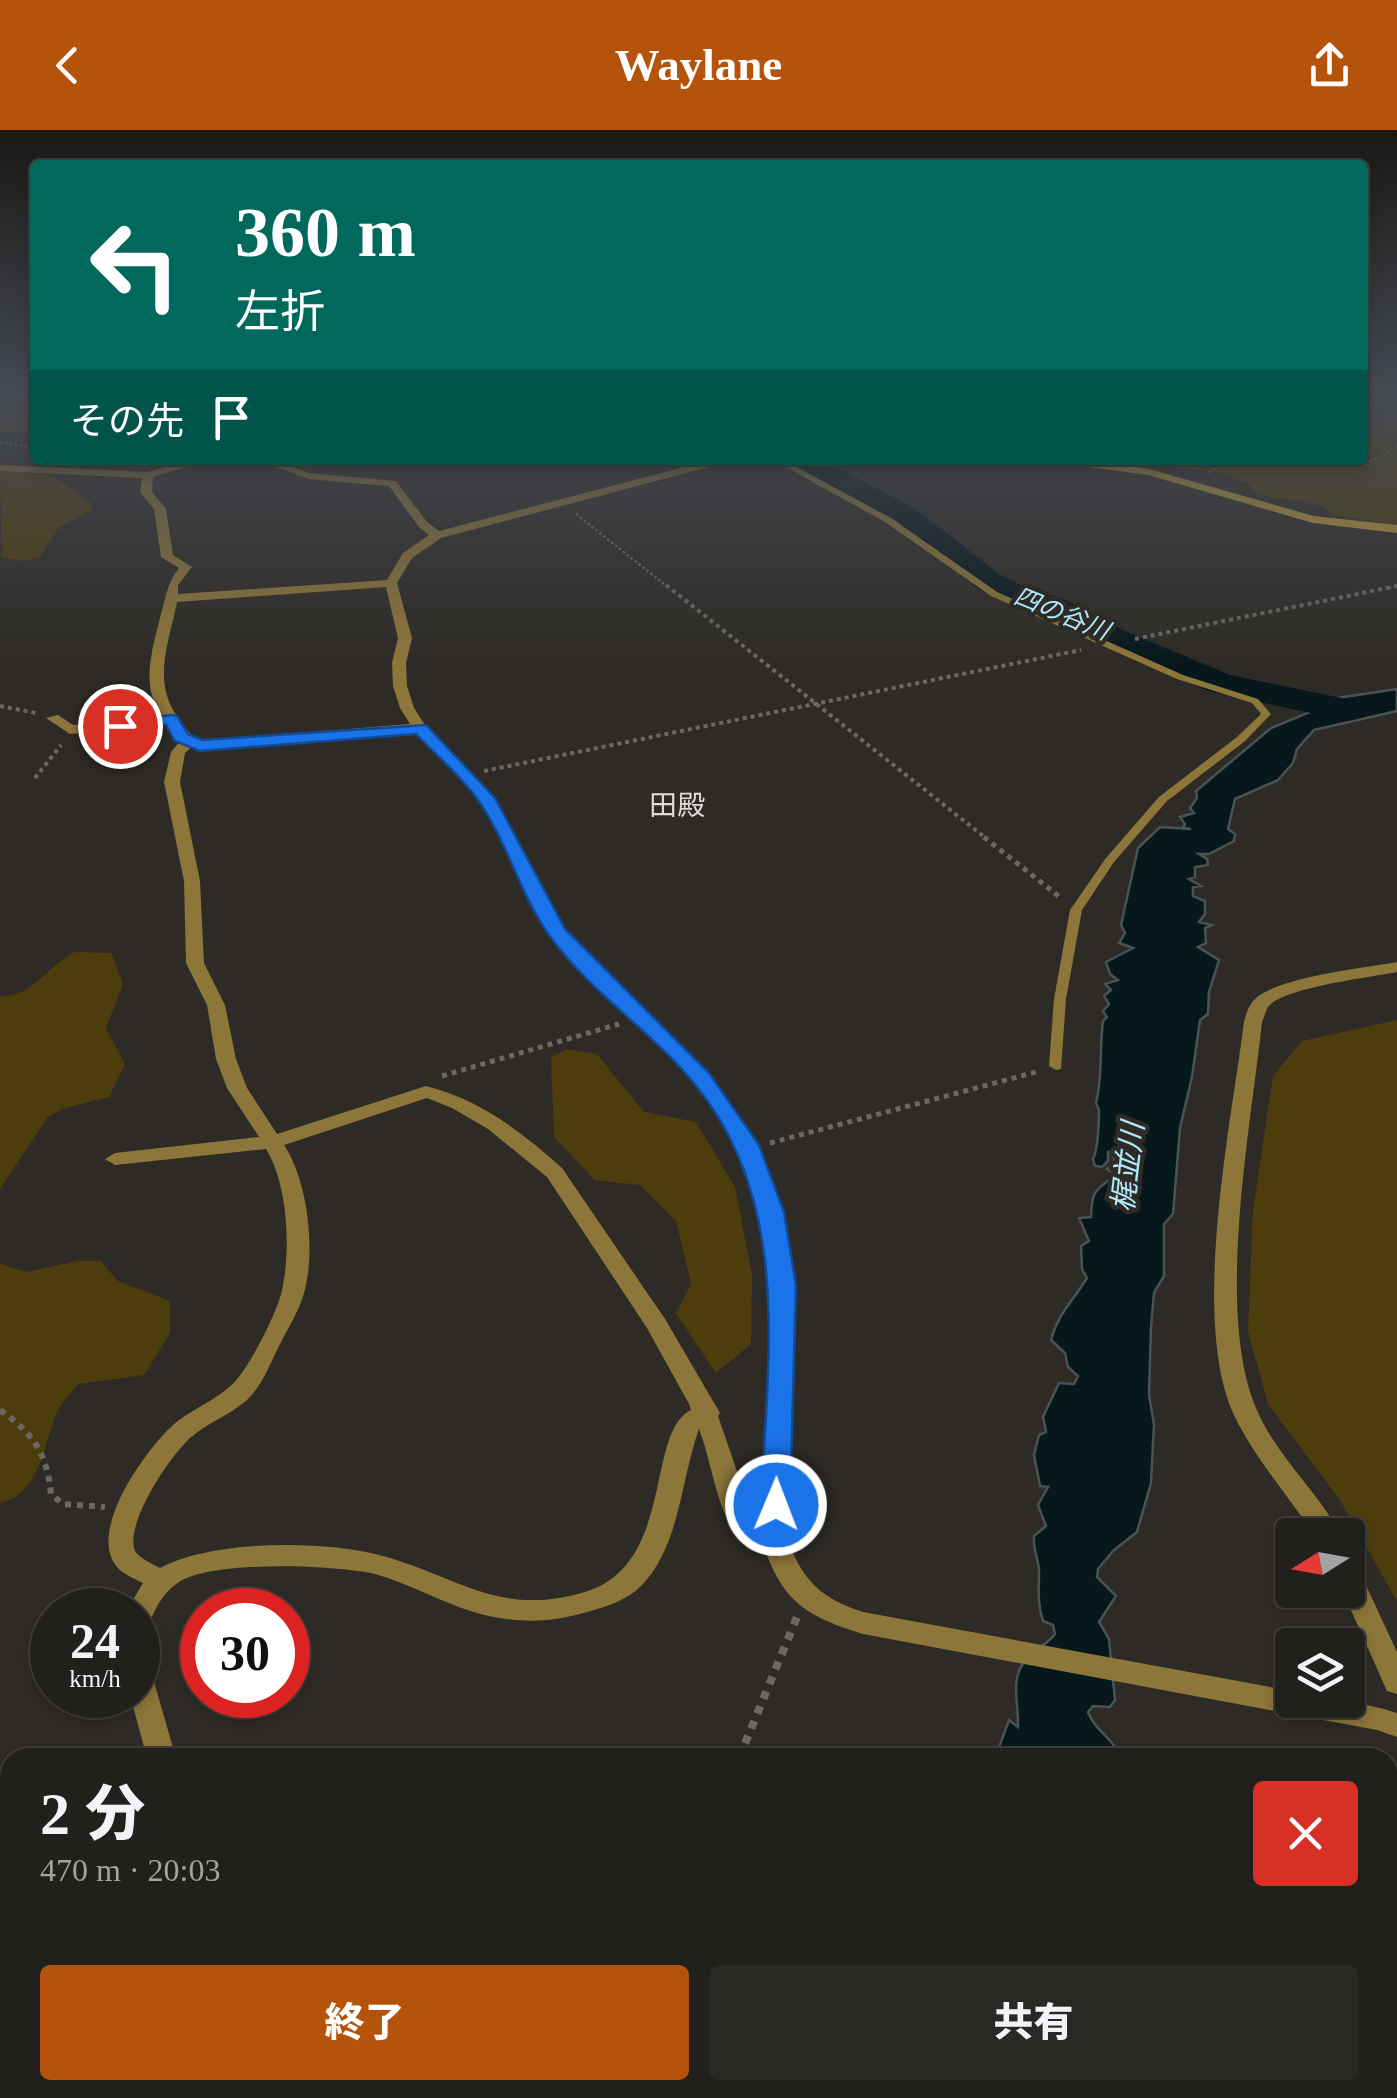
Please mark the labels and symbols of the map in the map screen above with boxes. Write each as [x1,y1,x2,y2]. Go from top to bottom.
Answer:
water label: 四の谷川 [1010,582,1116,646]
pin [78,684,163,769]
district label: 田殿 [649,790,705,821]
water label: 梶並川 [1106,1117,1150,1214]
position arrow [724,1453,828,1557]
north arrow [1275,1518,1365,1608]
speed limit sign: 30 [180,1588,310,1718]

